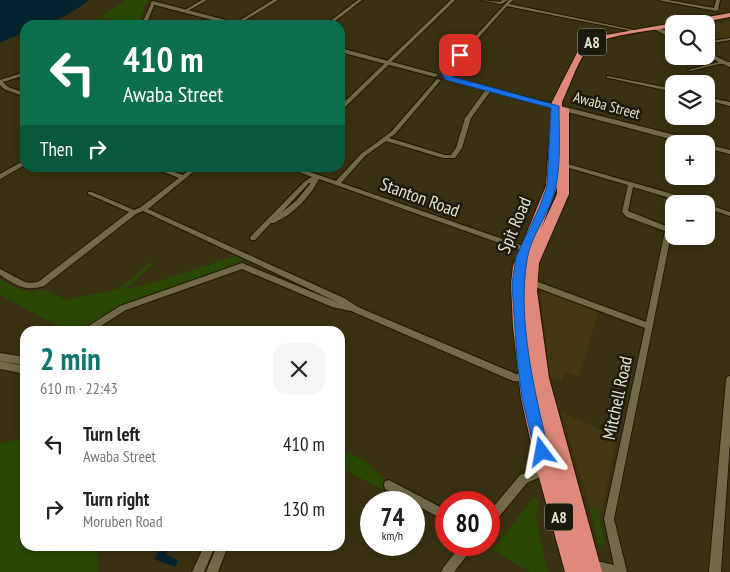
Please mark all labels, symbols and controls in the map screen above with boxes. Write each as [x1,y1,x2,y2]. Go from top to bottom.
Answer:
map controls [665,15,715,245]
button: search [665,15,715,65]
road number: A8 [578,28,606,56]
pin [439,34,481,76]
text: 410 m [123,36,204,82]
icon: left [40,40,105,105]
icon: arrive [446,41,474,69]
button: layers [665,75,715,125]
text: Awaba Street [123,80,223,108]
street label: Awaba Street [572,87,642,123]
icon: right [83,135,111,163]
button: + [665,135,715,185]
text: Then [40,137,73,161]
street label: Stanton Road [377,172,463,222]
street label: Spit Road [492,193,536,257]
button: − [665,195,715,245]
text: 2 min [40,339,101,378]
button: close [273,343,325,395]
street label: Mitchell Road [597,354,637,442]
text: 610 m · 22:43 [40,378,118,398]
text: Turn left [83,422,140,446]
position arrow [515,425,567,477]
icon: left [40,430,68,458]
text: 410 m [283,432,325,456]
text: Awaba Street [83,446,156,466]
text: Turn right [83,487,149,511]
speed limit sign: 80 [435,491,500,556]
icon: right [40,495,68,523]
text: 130 m [283,497,325,521]
text: 74 [381,501,404,533]
road number: A8 [545,504,573,530]
text: Moruben Road [83,511,163,531]
text: km/h [382,528,403,543]

